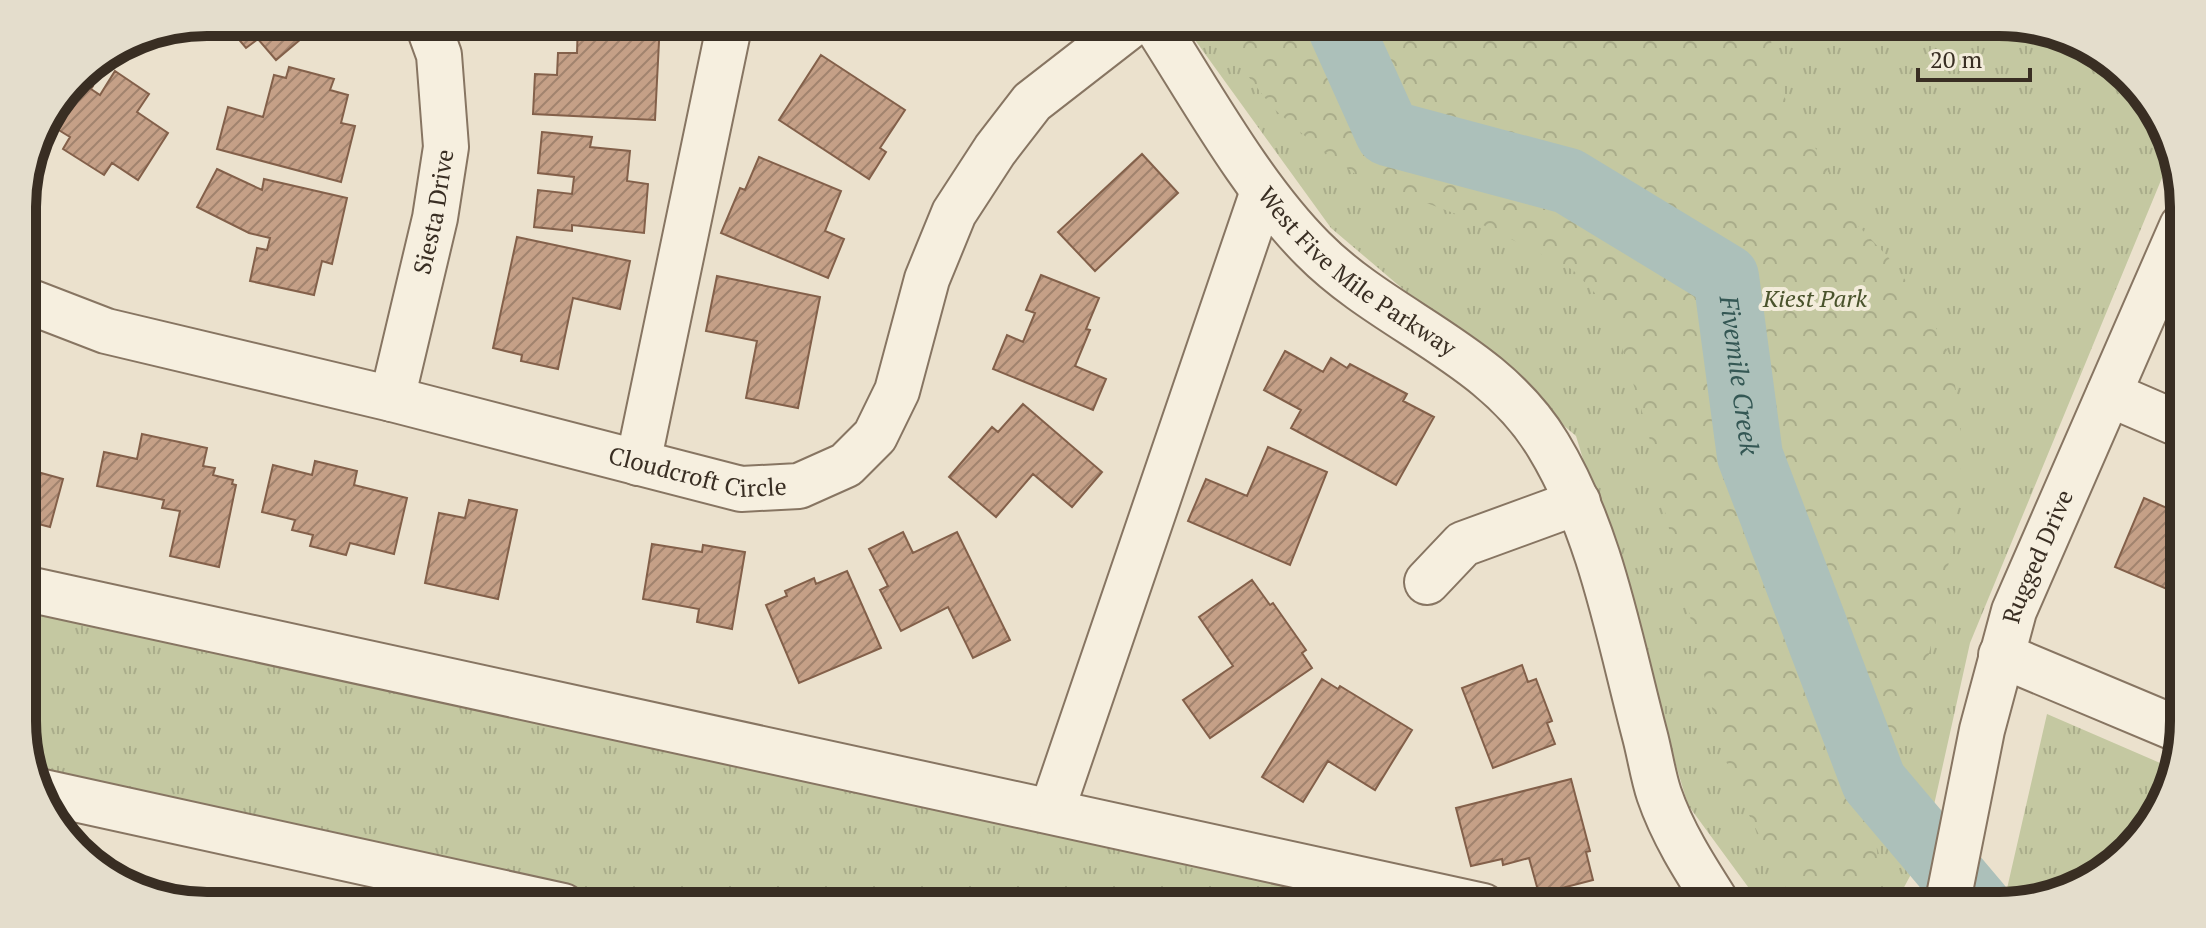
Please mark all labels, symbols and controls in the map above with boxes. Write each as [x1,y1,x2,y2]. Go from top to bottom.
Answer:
scale bar [1918,32,2030,82]
text: 20 m [1930,43,1982,75]
street label: Siesta Drive [405,147,460,277]
street label: West Five Mile Parkway [1251,180,1464,364]
park label: Kiest Park [1762,282,1868,314]
water label: Fivemile Creek [1713,292,1768,457]
street label: Cloudcroft Circle [605,439,787,504]
street label: Rugged Drive [1994,484,2080,627]

